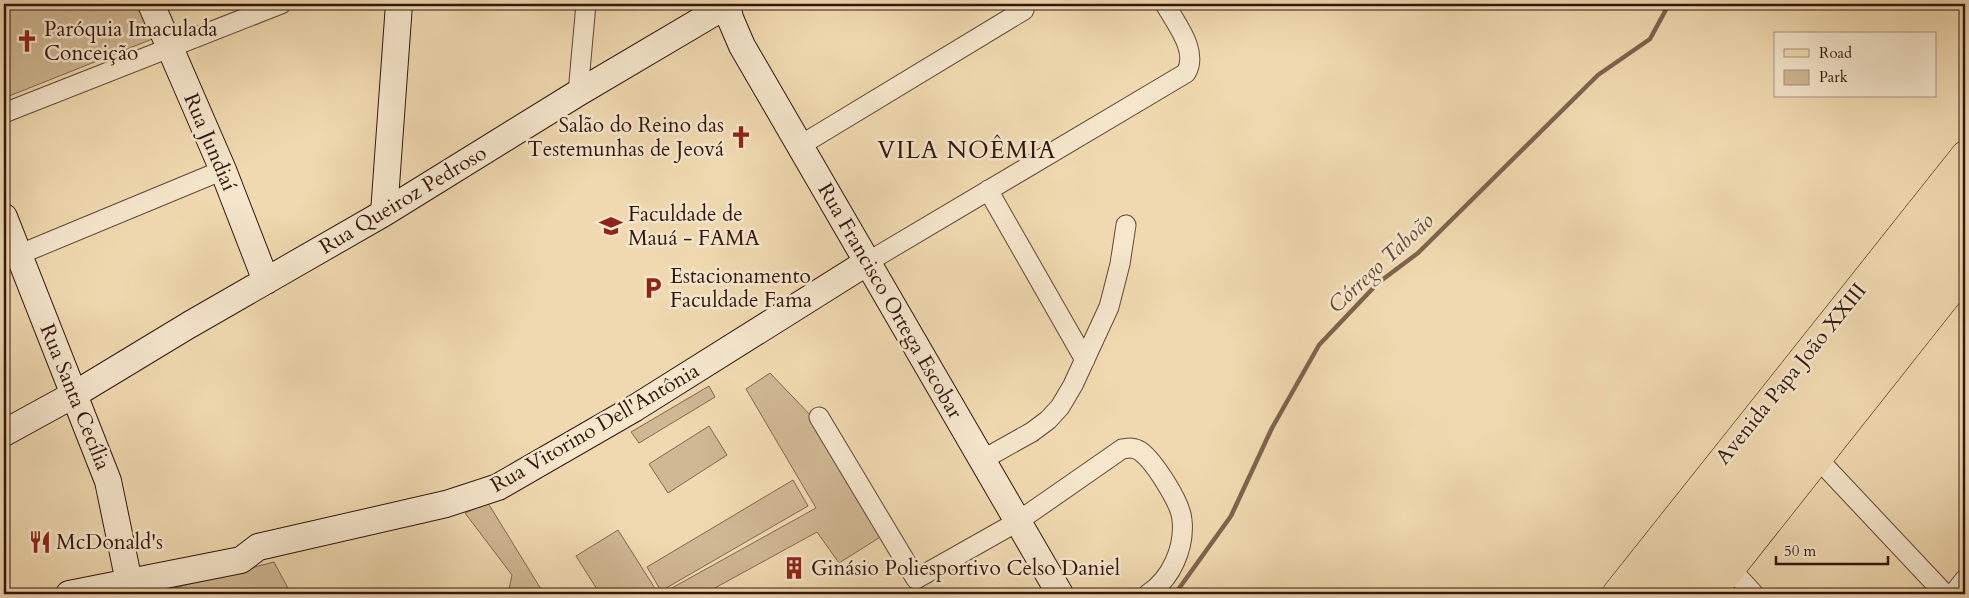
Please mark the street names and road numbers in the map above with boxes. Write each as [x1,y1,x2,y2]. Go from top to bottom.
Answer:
street label: Rua Jundiaí [176,89,244,195]
street label: Rua Queiroz Pedroso [314,139,492,261]
street label: Rua Francisco Ortega Escobar [810,178,970,425]
street label: Avenida Papa João XXIII [1709,277,1873,471]
street label: Rua Santa Cecília [33,320,117,474]
street label: Rua Vitorino Dell'Antônia [485,356,705,500]

